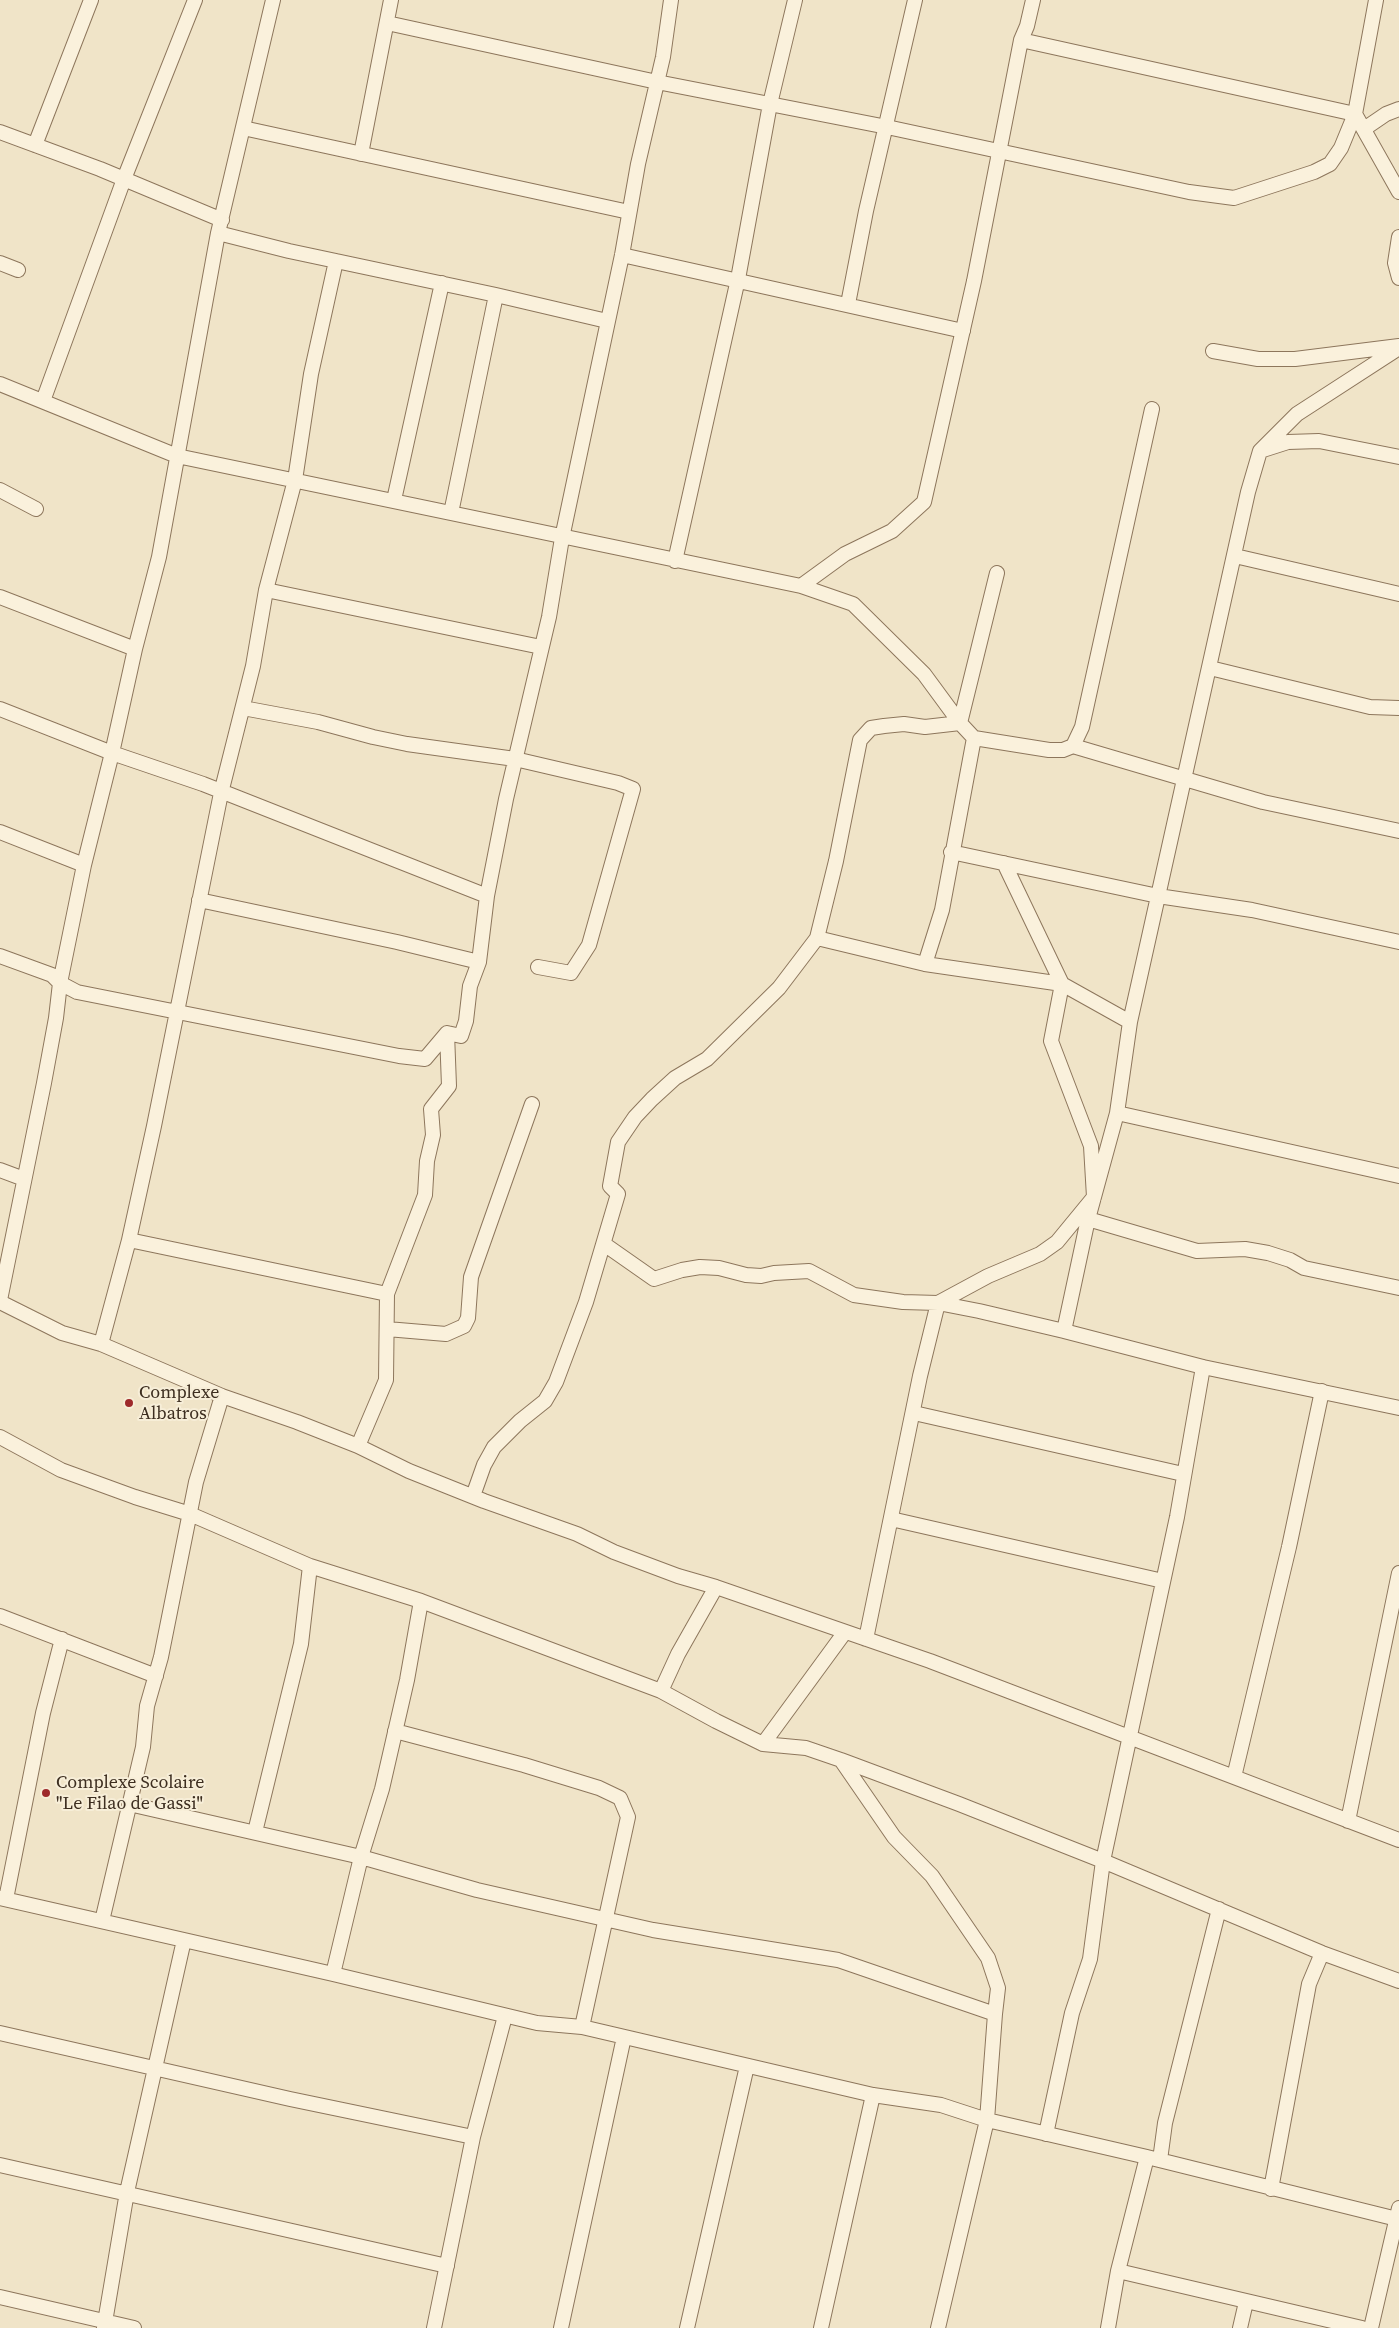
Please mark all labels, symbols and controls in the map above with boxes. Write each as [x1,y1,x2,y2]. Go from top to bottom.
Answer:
place label: Complexe Albatros [139,1382,219,1425]
marker: Complexe Albatros [123,1397,135,1409]
place label: Complexe Scolaire "Le Filao de Gassi" [56,1772,205,1815]
marker: Complexe Scolaire "Le Filao de Gassi" [40,1787,52,1799]

